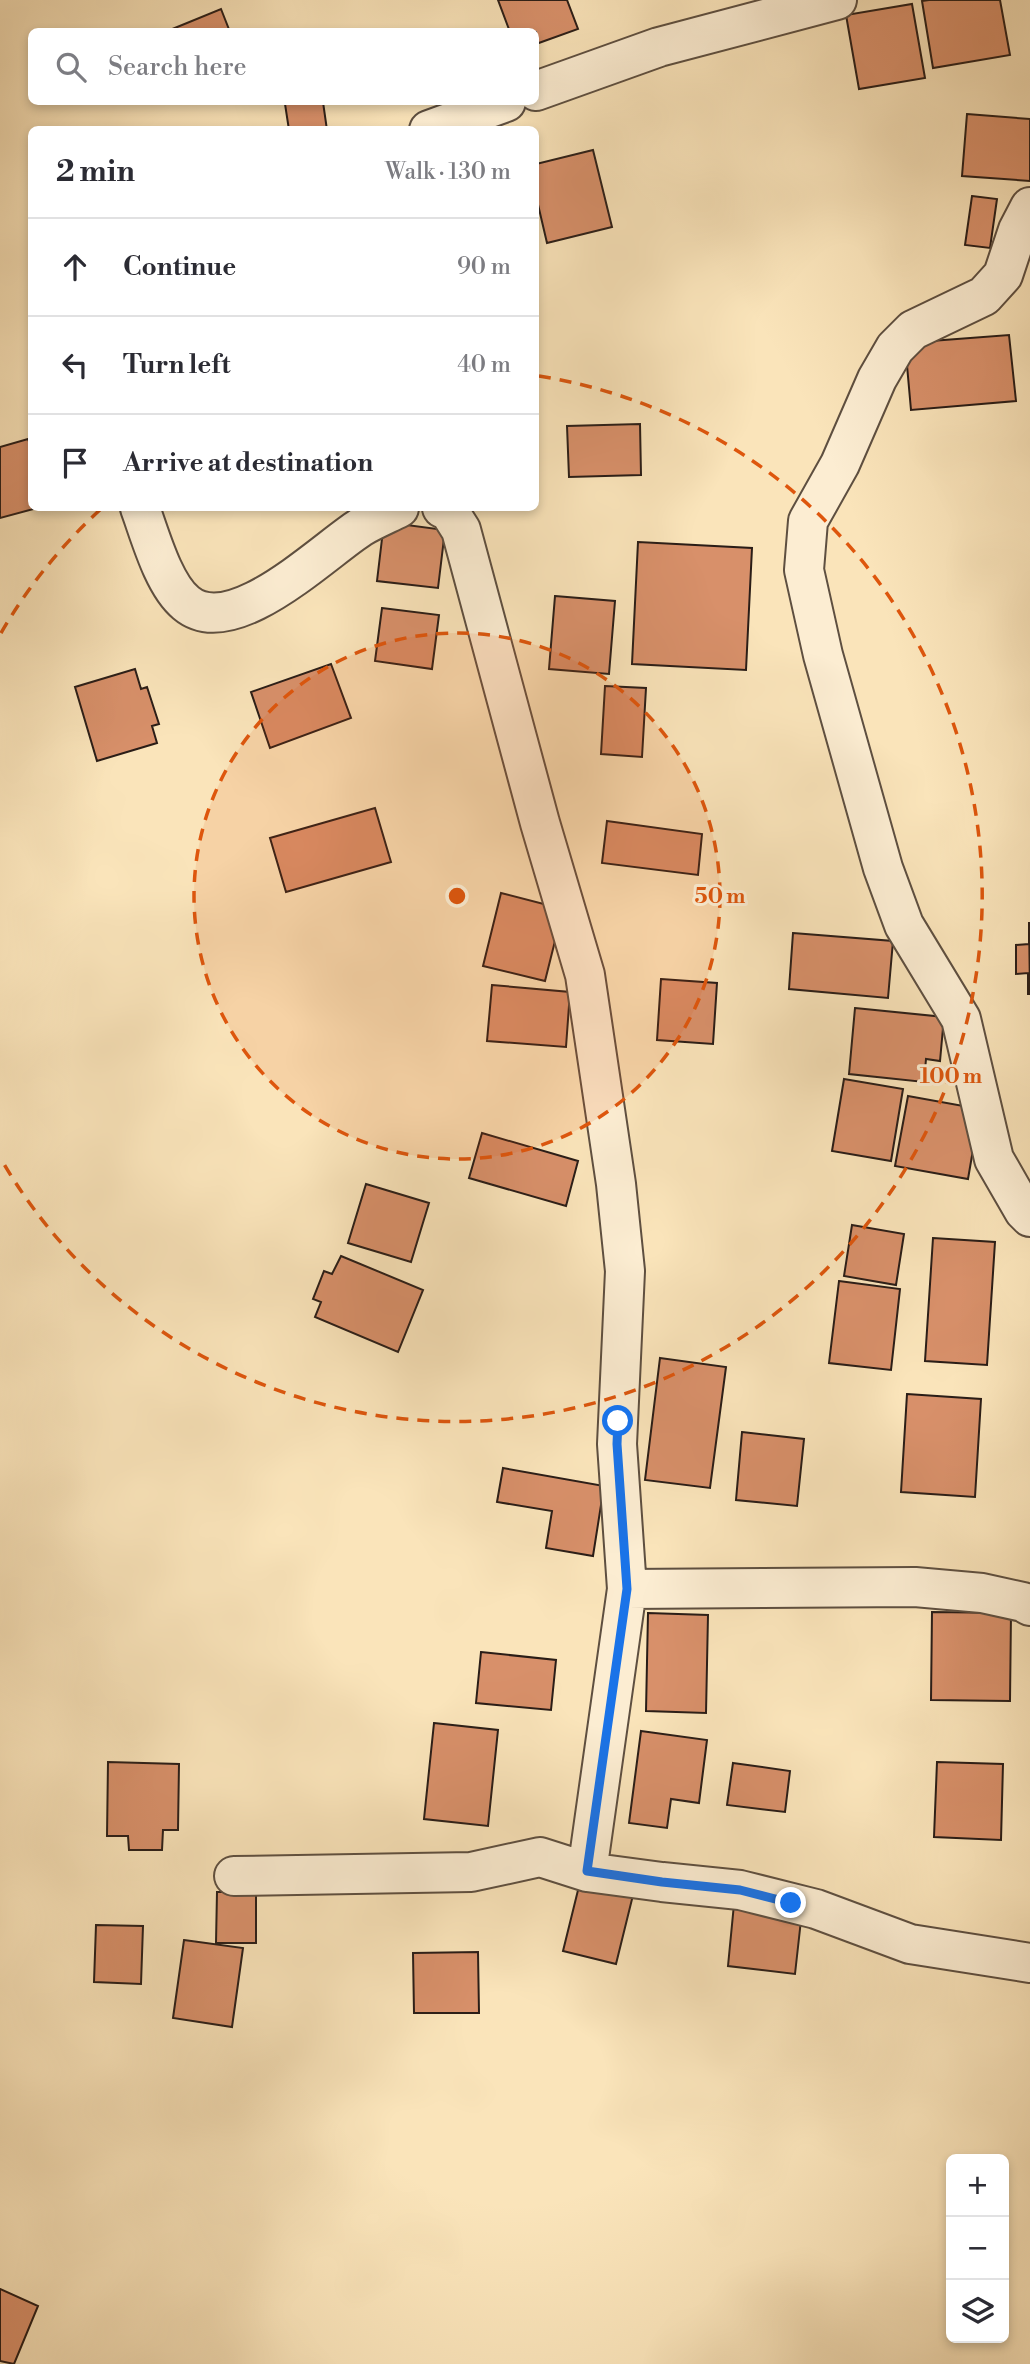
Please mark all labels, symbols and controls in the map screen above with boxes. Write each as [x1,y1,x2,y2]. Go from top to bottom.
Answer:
search box [28,28,539,105]
icon: search [52,48,90,86]
text: Search here [108,51,247,83]
text: 2 min [56,153,135,191]
text: Walk · 130 m [385,158,511,186]
icon: ahead [56,248,94,286]
text: Continue [123,251,236,283]
text: 90 m [457,253,511,281]
icon: left [56,346,94,384]
text: Turn left [123,349,231,381]
text: 40 m [457,351,511,379]
icon: arrive [56,444,94,482]
text: Arrive at destination [123,447,373,479]
centre of rings [445,884,469,908]
text: 50 m [695,884,745,910]
text: 100 m [920,1064,982,1090]
route start [602,1405,633,1436]
route end [775,1887,806,1918]
map controls [946,2154,1009,2343]
button: + [946,2154,1009,2217]
button: − [946,2217,1009,2280]
button: layers [946,2280,1009,2343]

